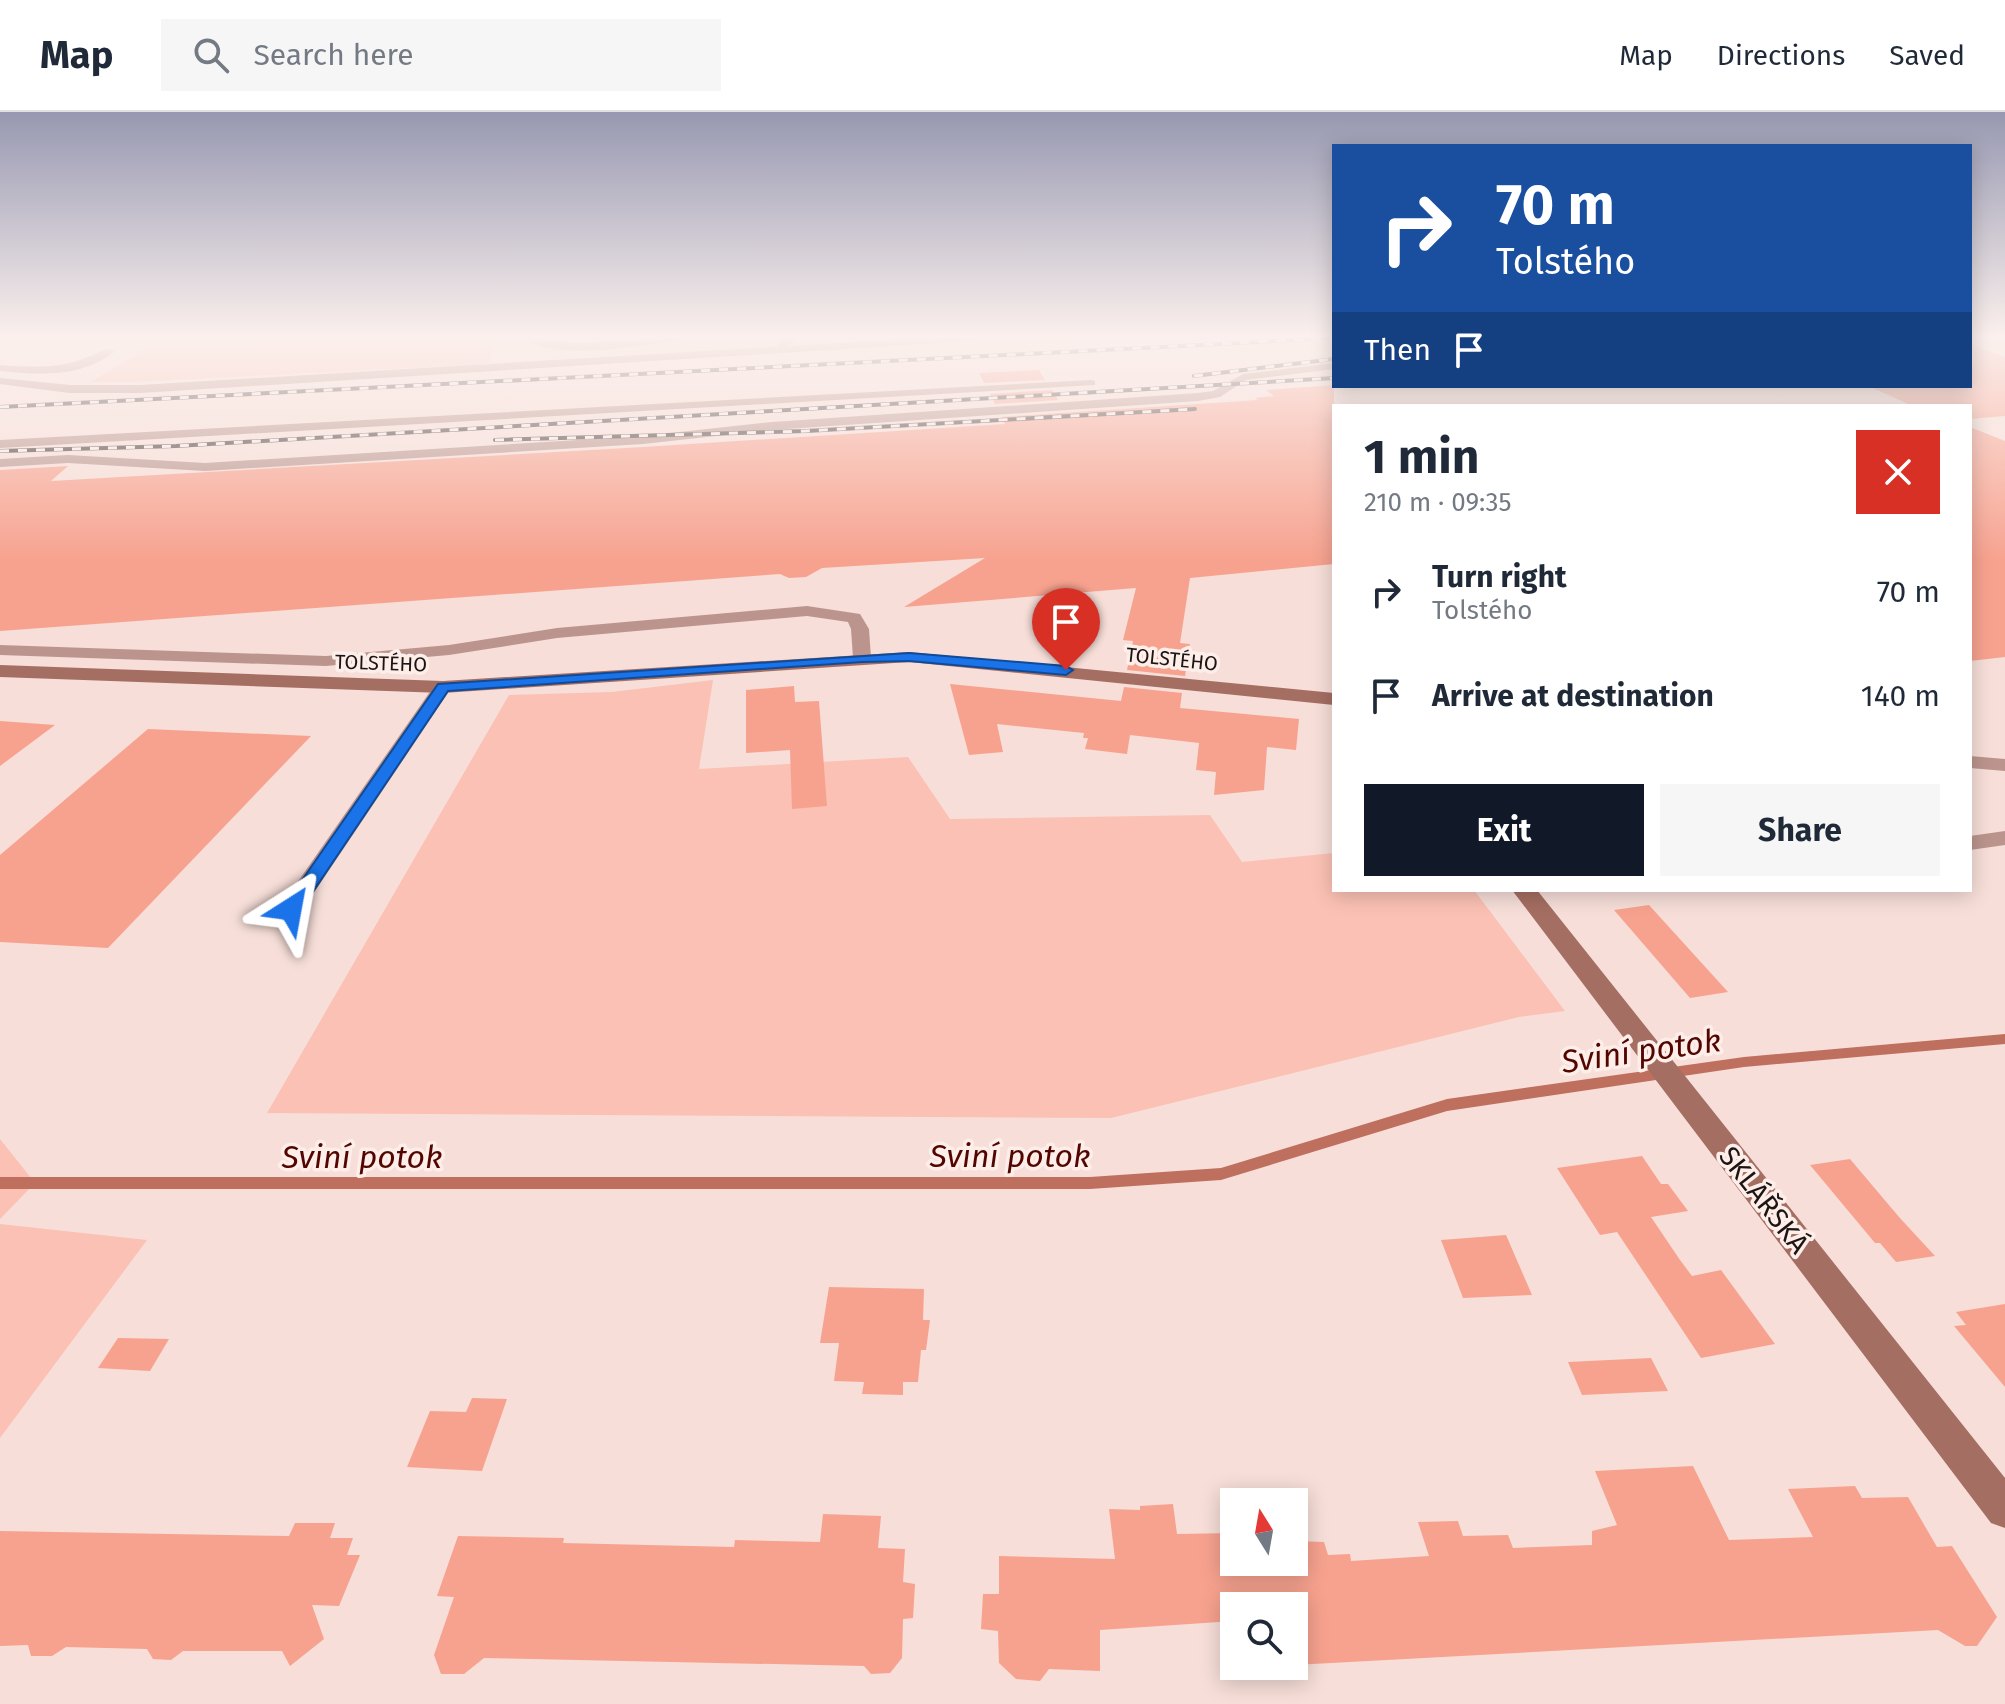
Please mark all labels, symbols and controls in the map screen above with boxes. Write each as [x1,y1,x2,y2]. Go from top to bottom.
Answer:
search box [161,19,721,91]
text: Map [40,32,113,78]
icon: search [189,33,233,77]
text: Search here [253,37,414,73]
text: Map [1619,39,1673,72]
text: Directions [1717,39,1845,72]
text: Saved [1889,39,1965,72]
text: 70 m [1496,172,1615,239]
icon: right [1364,176,1468,280]
text: Tolstého [1496,240,1635,284]
icon: arrive [1447,328,1491,372]
text: Then [1364,332,1431,368]
text: 1 min [1364,428,1479,486]
button: close [1856,430,1940,514]
text: 210 m · 09:35 [1364,487,1512,518]
text: Turn right [1432,559,1567,595]
icon: right [1364,570,1408,614]
text: 70 m [1877,574,1940,610]
pin [1032,588,1100,670]
text: Tolstého [1432,595,1533,626]
icon: arrive [1044,600,1088,644]
street label: TOLSTÉHO [1125,642,1219,676]
street label: TOLSTÉHO [335,649,427,677]
icon: arrive [1364,674,1408,718]
text: Arrive at destination [1432,678,1714,714]
text: 140 m [1861,678,1940,714]
button: Exit [1364,784,1644,876]
button: Share [1660,784,1940,876]
position arrow [249,867,333,951]
water label: Sviní potok [1558,1021,1723,1081]
water label: Sviní potok [929,1137,1090,1175]
water label: Sviní potok [281,1138,442,1176]
street label: SKLÁŘSKÁ [1712,1140,1816,1260]
north arrow [1220,1488,1308,1576]
map controls [1220,1488,1308,1680]
button: search [1220,1592,1308,1680]

